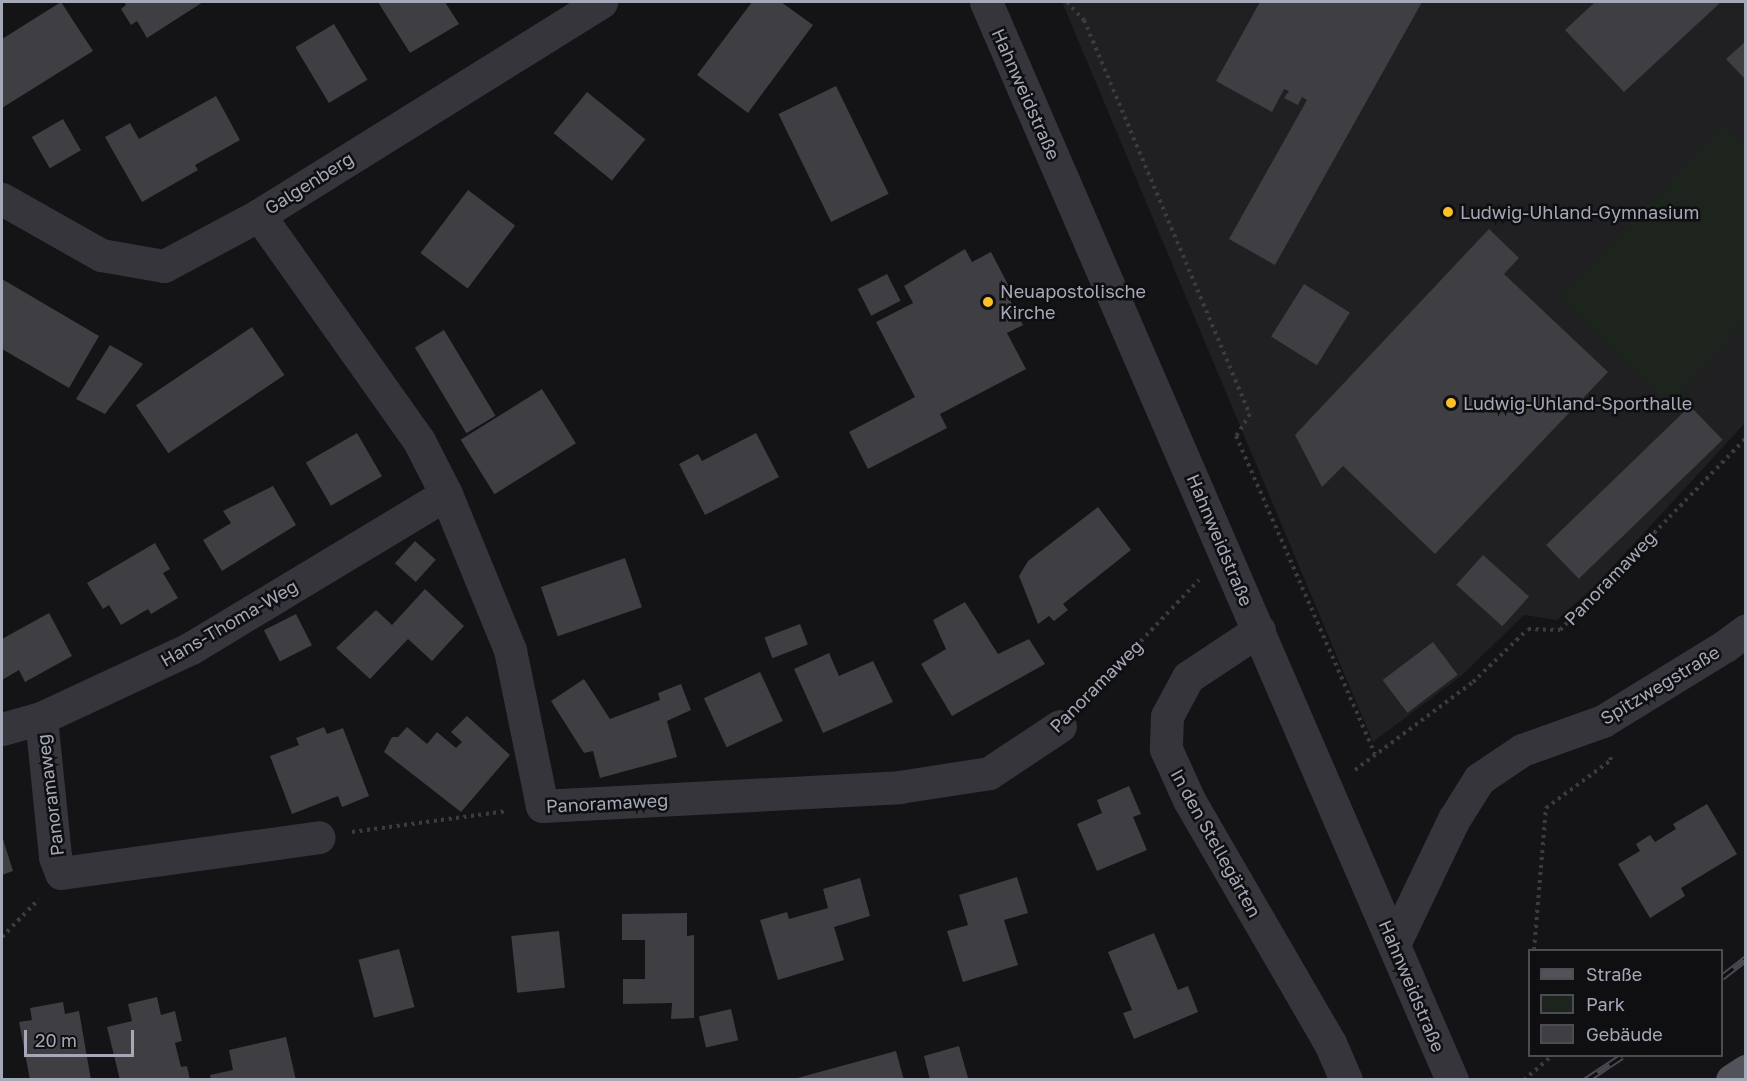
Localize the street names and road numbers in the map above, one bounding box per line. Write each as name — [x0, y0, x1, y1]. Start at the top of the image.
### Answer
street label: Hahnweidstraße — [987, 25, 1065, 163]
street label: Galgenberg — [261, 147, 357, 219]
street label: Hahnweidstraße — [1182, 471, 1258, 609]
street label: Panoramaweg — [1560, 526, 1660, 630]
street label: Hans-Thoma-Weg — [157, 575, 301, 671]
street label: Panoramaweg — [1045, 635, 1147, 737]
street label: Spitzwegstraße — [1597, 641, 1723, 729]
street label: Panoramaweg — [32, 733, 68, 857]
street label: In den Stellegärten — [1166, 765, 1266, 921]
street label: Panoramaweg — [545, 789, 669, 817]
street label: Hahnweidstraße — [1374, 917, 1450, 1055]

